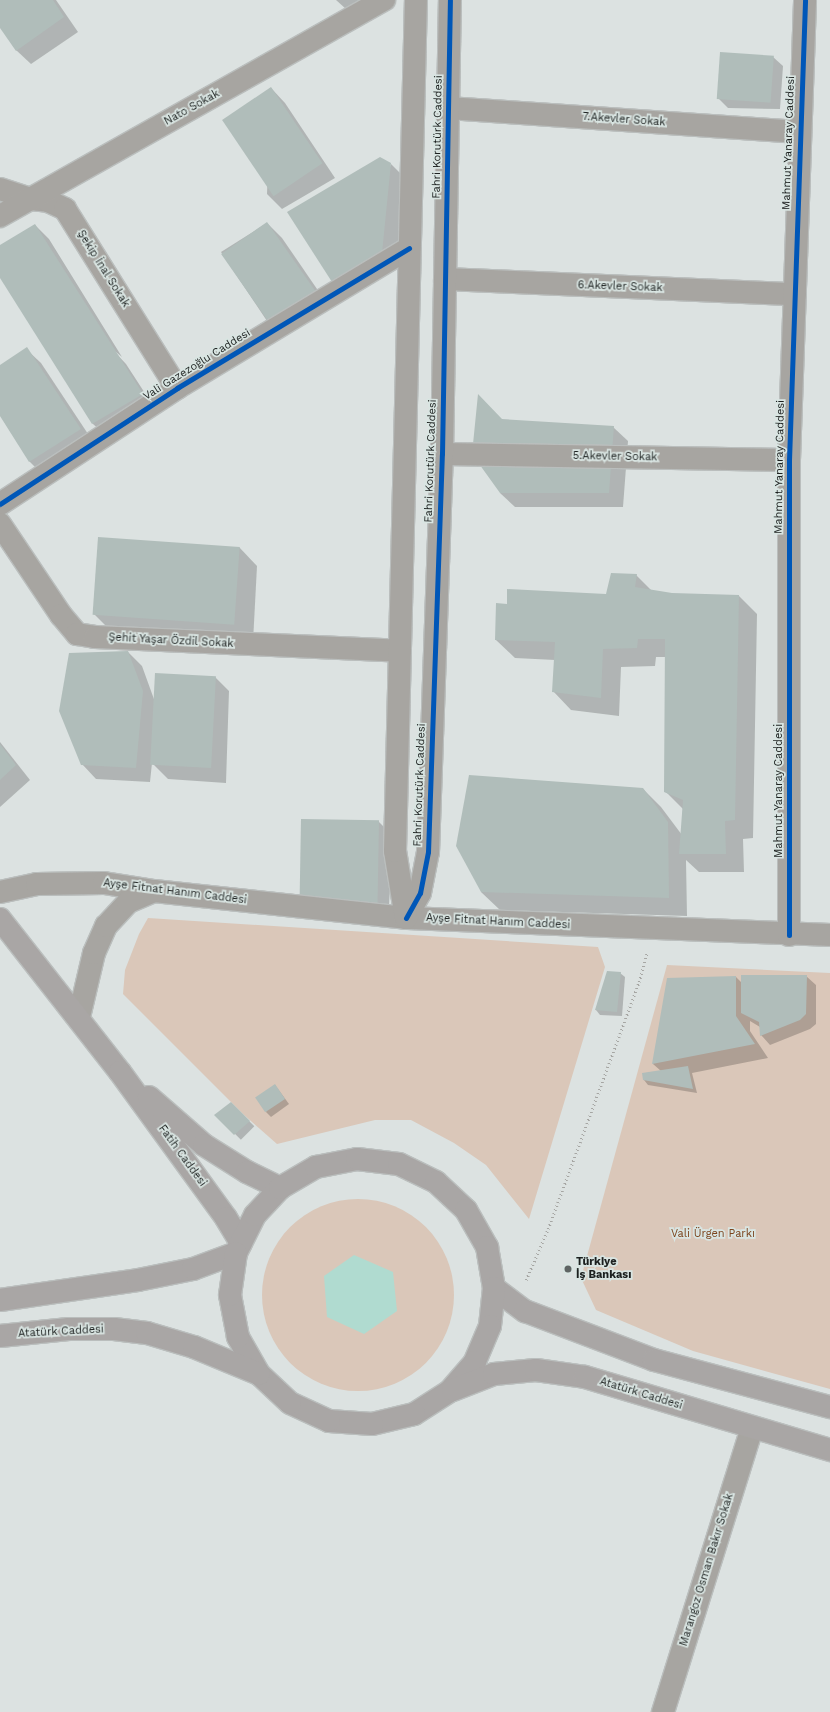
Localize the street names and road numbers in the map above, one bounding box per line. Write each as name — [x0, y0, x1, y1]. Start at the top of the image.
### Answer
street label: Fahri Korutürk Caddesi — [430, 75, 446, 199]
street label: Mahmut Yanaray Caddesi — [780, 75, 798, 211]
street label: Nato Sokak — [162, 87, 222, 129]
street label: 7.Akevler Sokak — [582, 111, 666, 129]
street label: Şekip İnal Sokak — [74, 228, 132, 310]
street label: 6.Akevler Sokak — [577, 279, 663, 295]
street label: Vali Gazezoğlu Caddesi — [141, 327, 253, 403]
street label: Fahri Korutürk Caddesi — [422, 399, 440, 523]
street label: Mahmut Yanaray Caddesi — [772, 399, 788, 535]
street label: 5.Akevler Sokak — [572, 450, 658, 464]
street label: Şehit Yaşar Özdil Sokak — [108, 631, 234, 651]
street label: Fahri Korutürk Caddesi — [411, 723, 429, 847]
street label: Mahmut Yanaray Caddesi — [772, 724, 786, 858]
street label: Ayşe Fitnat Hanım Caddesi — [103, 877, 247, 907]
street label: Ayşe Fitnat Hanım Caddesi — [426, 912, 570, 932]
street label: Fatih Caddesi — [155, 1123, 209, 1189]
street label: Atatürk Caddesi — [18, 1323, 104, 1341]
street label: Atatürk Caddesi — [598, 1375, 684, 1413]
street label: Marangoz Osman Bakır Sokak — [677, 1492, 737, 1648]

